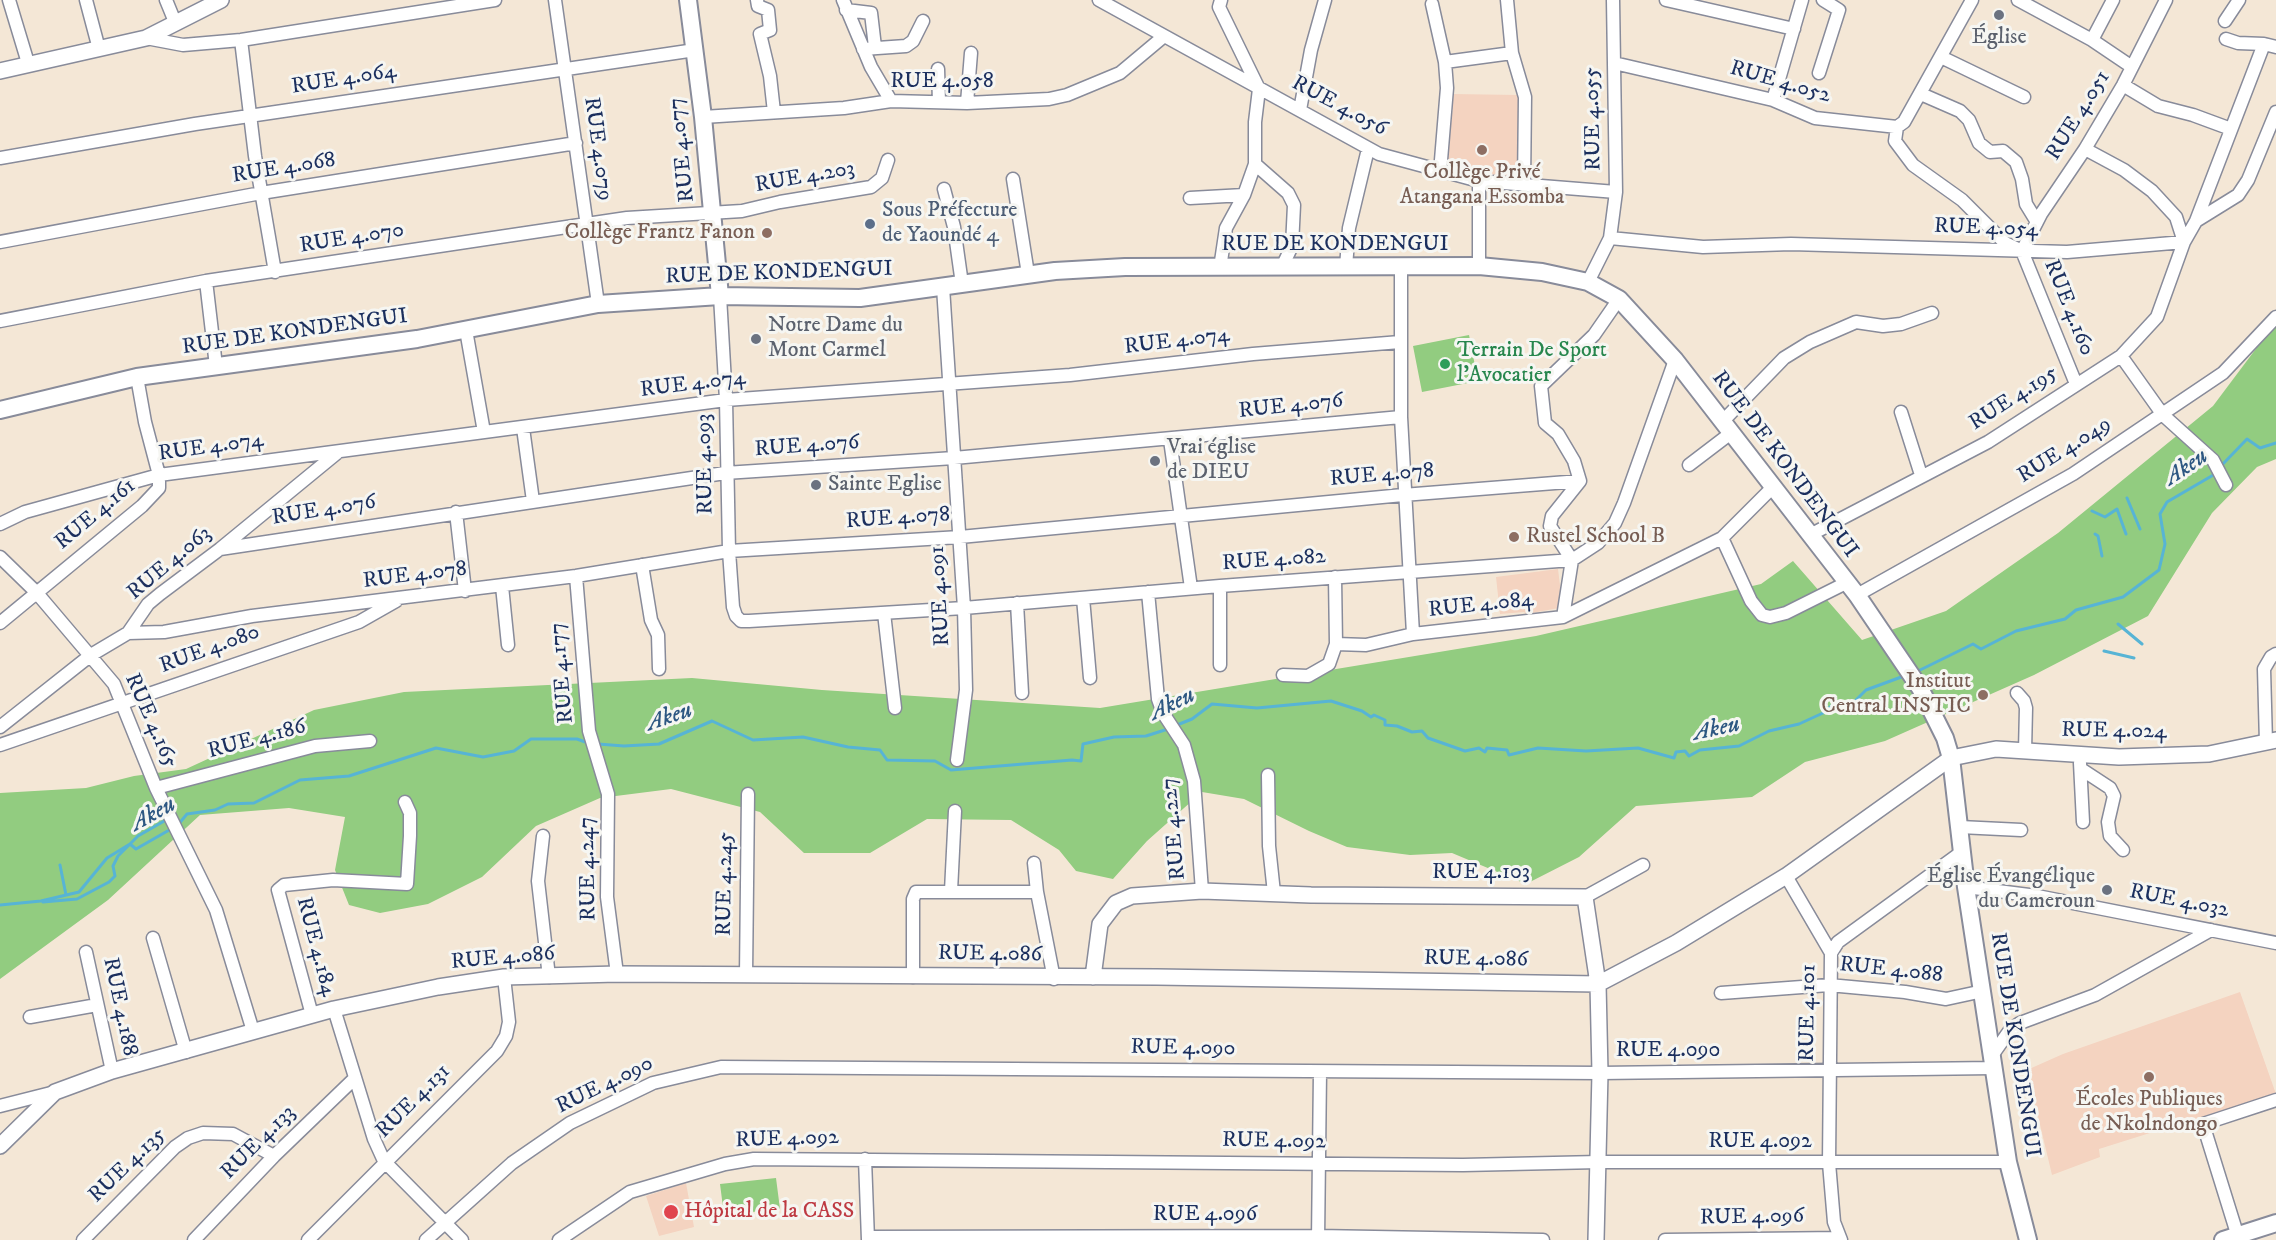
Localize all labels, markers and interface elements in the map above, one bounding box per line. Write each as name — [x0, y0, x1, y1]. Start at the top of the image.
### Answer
marker: Église — [1992, 8, 2006, 22]
place label: Église — [1971, 25, 2027, 51]
street label: RUE 4.052 — [1727, 56, 1833, 110]
street label: RUE 4.064 — [290, 59, 398, 101]
street label: RUE 4.051 — [2041, 66, 2117, 166]
street label: RUE 4.055 — [1580, 67, 1608, 171]
street label: RUE 4.058 — [890, 69, 994, 95]
street label: RUE 4.056 — [1287, 71, 1391, 143]
street label: RUE 4.079 — [577, 95, 617, 203]
street label: RUE 4.077 — [664, 96, 702, 204]
marker: Collège Privé Atangana Essomba — [1475, 143, 1489, 157]
street label: RUE 4.068 — [230, 148, 338, 190]
street label: RUE 4.203 — [753, 156, 857, 200]
place label: Collège Privé Atangana Essomba — [1400, 160, 1564, 212]
place label: Sous Préfecture de Yaoundé 4 — [882, 198, 1017, 249]
street label: RUE 4.054 — [1933, 214, 2039, 244]
marker: Sous Préfecture de Yaoundé 4 — [863, 217, 877, 231]
street label: RUE 4.070 — [298, 218, 406, 260]
place label: Collège Frantz Fanon — [565, 220, 755, 246]
marker: Collège Frantz Fanon — [760, 226, 774, 240]
street label: RUE DE KONDENGUI — [1221, 232, 1449, 258]
street label: RUE 4.160 — [2037, 256, 2099, 360]
street label: RUE DE KONDENGUI — [665, 257, 893, 291]
street label: RUE DE KONDENGUI — [181, 304, 409, 362]
place label: Notre Dame du Mont Carmel — [768, 313, 903, 364]
street label: RUE 4.074 — [1123, 322, 1231, 362]
marker: Notre Dame du Mont Carmel — [749, 332, 763, 346]
place label: Terrain De Sport l'Avocatier — [1457, 338, 1607, 390]
marker: Terrain De Sport l'Avocatier — [1438, 357, 1452, 371]
street label: RUE 4.195 — [1965, 361, 2063, 437]
street label: RUE 4.074 — [639, 365, 747, 405]
street label: RUE DE KONDENGUI — [1705, 366, 1863, 564]
street label: RUE 4.076 — [1238, 388, 1344, 426]
street label: RUE 4.049 — [2013, 412, 2117, 490]
street label: RUE 4.093 — [692, 413, 720, 515]
street label: RUE 4.074 — [157, 428, 265, 468]
street label: RUE 4.076 — [754, 430, 860, 464]
place label: Vrai église de DIEU — [1167, 435, 1256, 487]
water label: Akeu — [2160, 443, 2214, 493]
marker: Vrai église de DIEU — [1148, 454, 1162, 468]
street label: RUE 4.078 — [1329, 458, 1435, 494]
place label: Sainte Eglise — [828, 472, 942, 498]
street label: RUE 4.161 — [50, 474, 142, 556]
marker: Sainte Eglise — [809, 478, 823, 492]
street label: RUE 4.076 — [270, 490, 378, 532]
street label: RUE 4.078 — [845, 502, 951, 536]
street label: RUE 4.063 — [123, 521, 217, 607]
place label: Rustel School B — [1526, 524, 1665, 550]
marker: Rustel School B — [1507, 530, 1521, 544]
street label: RUE 4.082 — [1221, 544, 1327, 578]
street label: RUE 4.091 — [925, 545, 957, 647]
street label: RUE 4.078 — [362, 557, 468, 595]
street label: RUE 4.084 — [1427, 587, 1535, 625]
street label: RUE 4.080 — [156, 620, 264, 680]
street label: RUE 4.177 — [545, 621, 581, 725]
place label: Institut Central INSTIC — [1821, 669, 1971, 720]
street label: RUE 4.165 — [118, 670, 182, 772]
water label: Akeu — [1146, 682, 1200, 728]
marker: Institut Central INSTIC — [1976, 688, 1990, 702]
water label: Akeu — [643, 697, 697, 739]
water label: Akeu — [1691, 711, 1743, 749]
street label: RUE 4.186 — [205, 714, 309, 766]
street label: RUE 4.024 — [2061, 718, 2167, 746]
street label: RUE 4.227 — [1157, 777, 1193, 881]
water label: Akeu — [127, 791, 181, 839]
street label: RUE 4.247 — [575, 817, 603, 921]
street label: RUE 4.245 — [712, 832, 740, 936]
street label: RUE 4.103 — [1432, 860, 1530, 886]
place label: Église Évangélique du Cameroun — [1927, 864, 2095, 915]
street label: RUE 4.032 — [2127, 879, 2231, 925]
marker: Église Évangélique du Cameroun — [2100, 883, 2114, 897]
street label: RUE 4.184 — [289, 894, 341, 1000]
street label: RUE DE KONDENGUI — [1983, 931, 2045, 1159]
street label: RUE 4.086 — [450, 941, 556, 977]
street label: RUE 4.086 — [938, 941, 1042, 969]
street label: RUE 4.086 — [1424, 946, 1528, 974]
street label: RUE 4.088 — [1838, 952, 1944, 990]
street label: RUE 4.188 — [96, 955, 142, 1059]
street label: RUE 4.101 — [1795, 964, 1823, 1062]
street label: RUE 4.090 — [1130, 1035, 1236, 1063]
street label: RUE 4.090 — [1616, 1038, 1720, 1064]
street label: RUE 4.090 — [552, 1051, 658, 1121]
street label: RUE 4.131 — [371, 1059, 457, 1145]
marker: Écoles Publiques de Nkolndongo — [2142, 1070, 2156, 1084]
place label: Écoles Publiques de Nkolndongo — [2075, 1087, 2223, 1138]
street label: RUE 4.133 — [216, 1100, 302, 1186]
street label: RUE 4.135 — [84, 1123, 172, 1209]
street label: RUE 4.092 — [735, 1125, 839, 1155]
street label: RUE 4.092 — [1222, 1128, 1326, 1156]
street label: RUE 4.092 — [1708, 1129, 1812, 1155]
place label: Hôpital de la CASS — [684, 1199, 854, 1225]
street label: RUE 4.096 — [1153, 1202, 1257, 1228]
marker: Hôpital de la CASS — [662, 1203, 680, 1221]
street label: RUE 4.096 — [1700, 1204, 1804, 1232]

